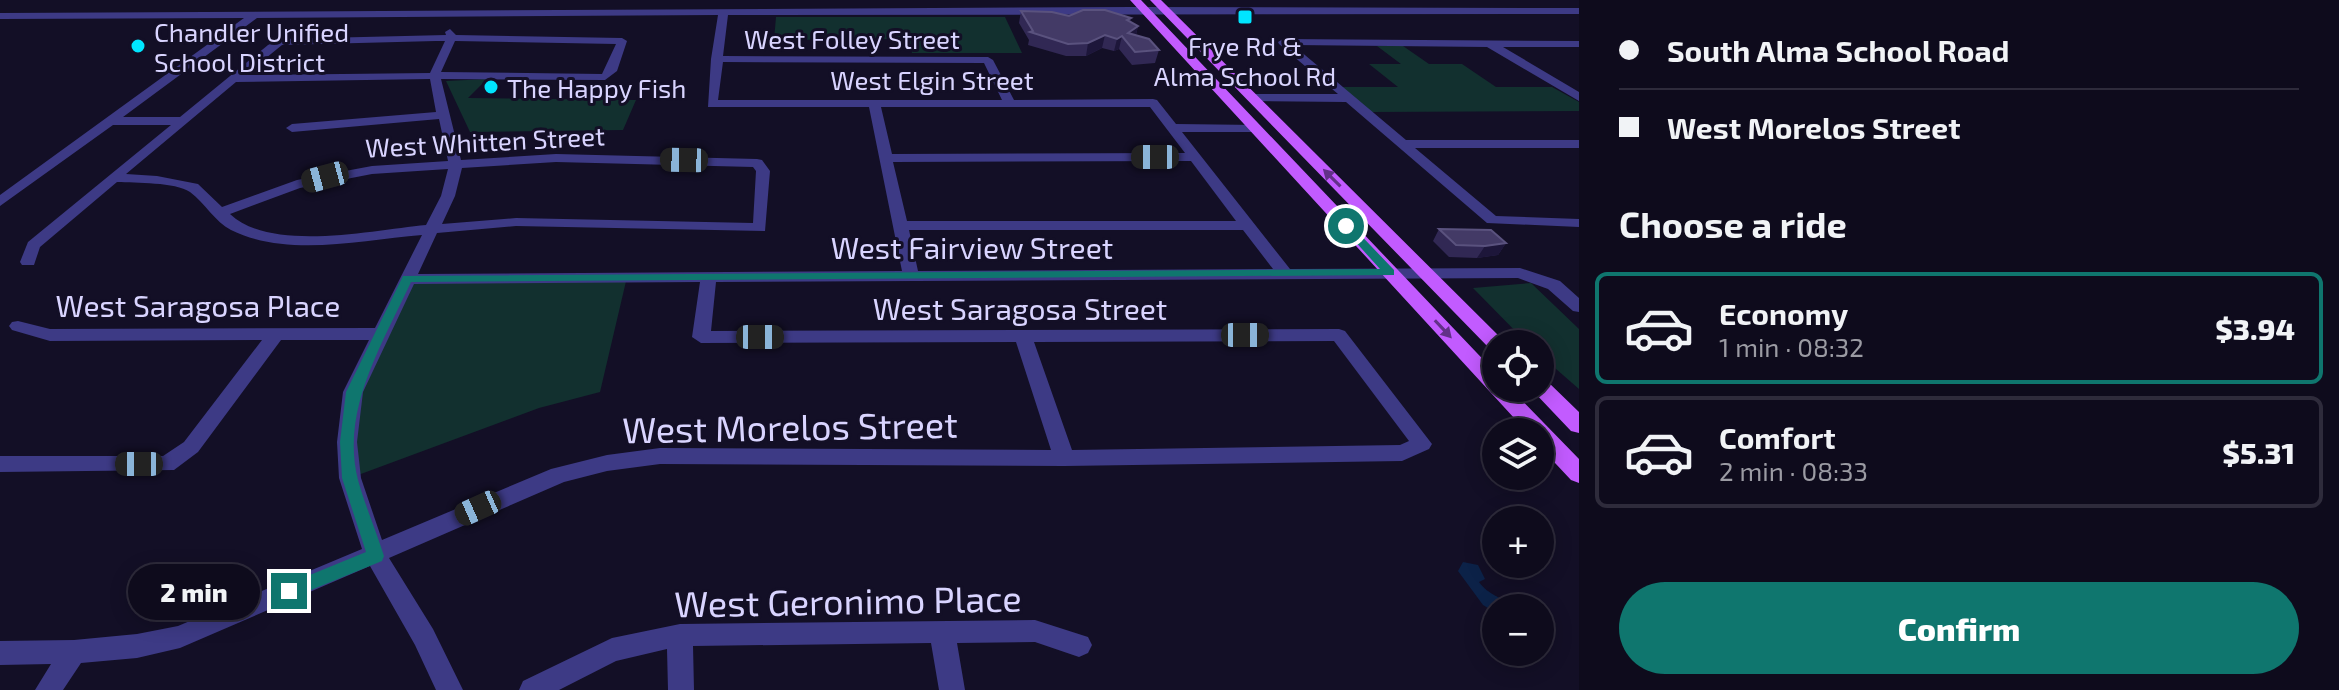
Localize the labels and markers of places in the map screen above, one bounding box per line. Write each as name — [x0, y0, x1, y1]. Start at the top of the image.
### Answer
marker: Frye Rd & Alma School Rd — [1236, 8, 1254, 26]
place label: Chandler Unified School District — [154, 16, 349, 77]
place label: Frye Rd & Alma School Rd — [1154, 30, 1336, 91]
marker: Chandler Unified School District — [129, 37, 147, 55]
place label: The Happy Fish — [507, 72, 686, 103]
marker: The Happy Fish — [482, 78, 500, 96]

